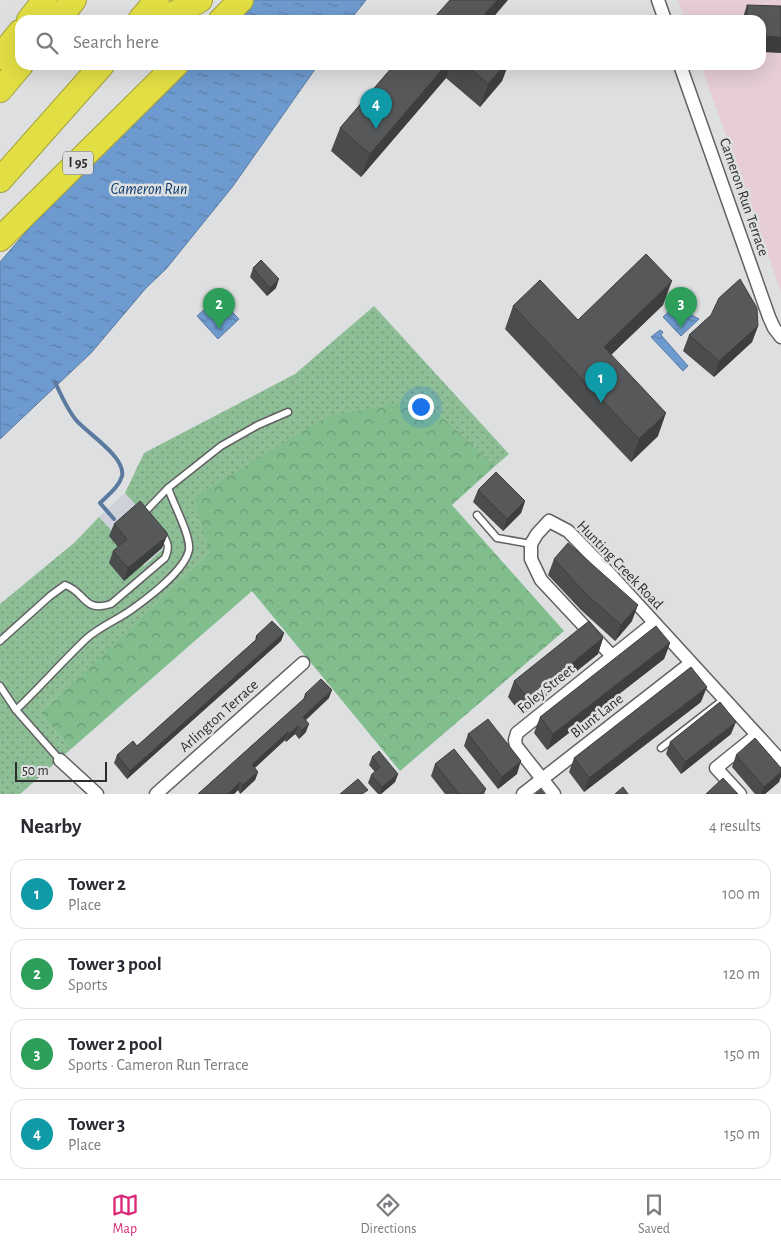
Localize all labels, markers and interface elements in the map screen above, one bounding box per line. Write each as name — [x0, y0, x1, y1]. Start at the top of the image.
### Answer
search box — [15, 15, 766, 70]
icon: search — [33, 29, 61, 57]
text: Search here — [73, 33, 159, 52]
pin: 4 — [360, 88, 392, 129]
street label: Cameron Run Terrace — [717, 136, 771, 258]
road number: I 95 — [63, 152, 93, 174]
water label: Cameron Run — [111, 181, 187, 197]
pin: 3 — [665, 287, 697, 328]
pin: 2 — [203, 288, 235, 329]
pin: 1 — [585, 362, 617, 403]
your location — [408, 394, 434, 420]
street label: Hunting Creek Road — [574, 518, 666, 612]
street label: Foley Street — [515, 662, 577, 716]
street label: Arlington Terrace — [177, 677, 261, 755]
street label: Blunt Lane — [568, 691, 626, 741]
scale bar — [15, 759, 108, 782]
text: 50 m — [22, 764, 49, 778]
text: Nearby — [20, 816, 81, 837]
text: 4 results — [709, 818, 761, 834]
text: Tower 2 — [68, 875, 126, 894]
text: 1 — [34, 886, 40, 902]
text: 100 m — [722, 886, 760, 902]
text: Place — [68, 897, 101, 913]
text: Tower 3 pool — [68, 955, 162, 974]
text: 2 — [33, 966, 41, 982]
text: 120 m — [723, 966, 760, 982]
text: Sports — [68, 977, 108, 993]
text: Tower 2 pool — [68, 1035, 162, 1054]
text: 3 — [34, 1046, 40, 1062]
text: 150 m — [724, 1046, 760, 1062]
text: Sports · Cameron Run Terrace — [68, 1057, 249, 1073]
text: Tower 3 — [68, 1115, 125, 1134]
text: 4 — [33, 1126, 41, 1142]
text: 150 m — [724, 1126, 760, 1142]
text: Place — [68, 1137, 101, 1153]
tab: Map — [111, 1191, 139, 1238]
tab: Directions — [361, 1191, 416, 1238]
tab: Saved — [638, 1191, 670, 1238]

